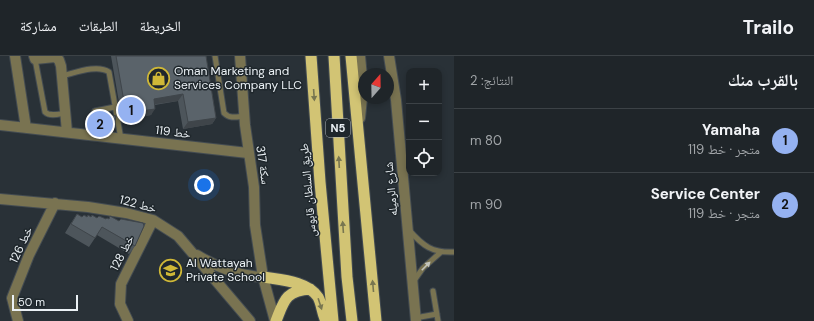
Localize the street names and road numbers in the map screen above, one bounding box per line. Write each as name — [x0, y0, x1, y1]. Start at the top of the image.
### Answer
road number: N5 — [326, 119, 350, 137]
street label: خط 119 — [155, 122, 192, 142]
street label: طريق السلطان قابوس — [296, 142, 320, 238]
street label: سكة 317 — [252, 145, 274, 186]
street label: شارع الرميله — [381, 161, 401, 217]
street label: خط 122 — [118, 191, 159, 217]
street label: خط 126 — [6, 224, 37, 266]
street label: خط 128 — [106, 232, 138, 274]

